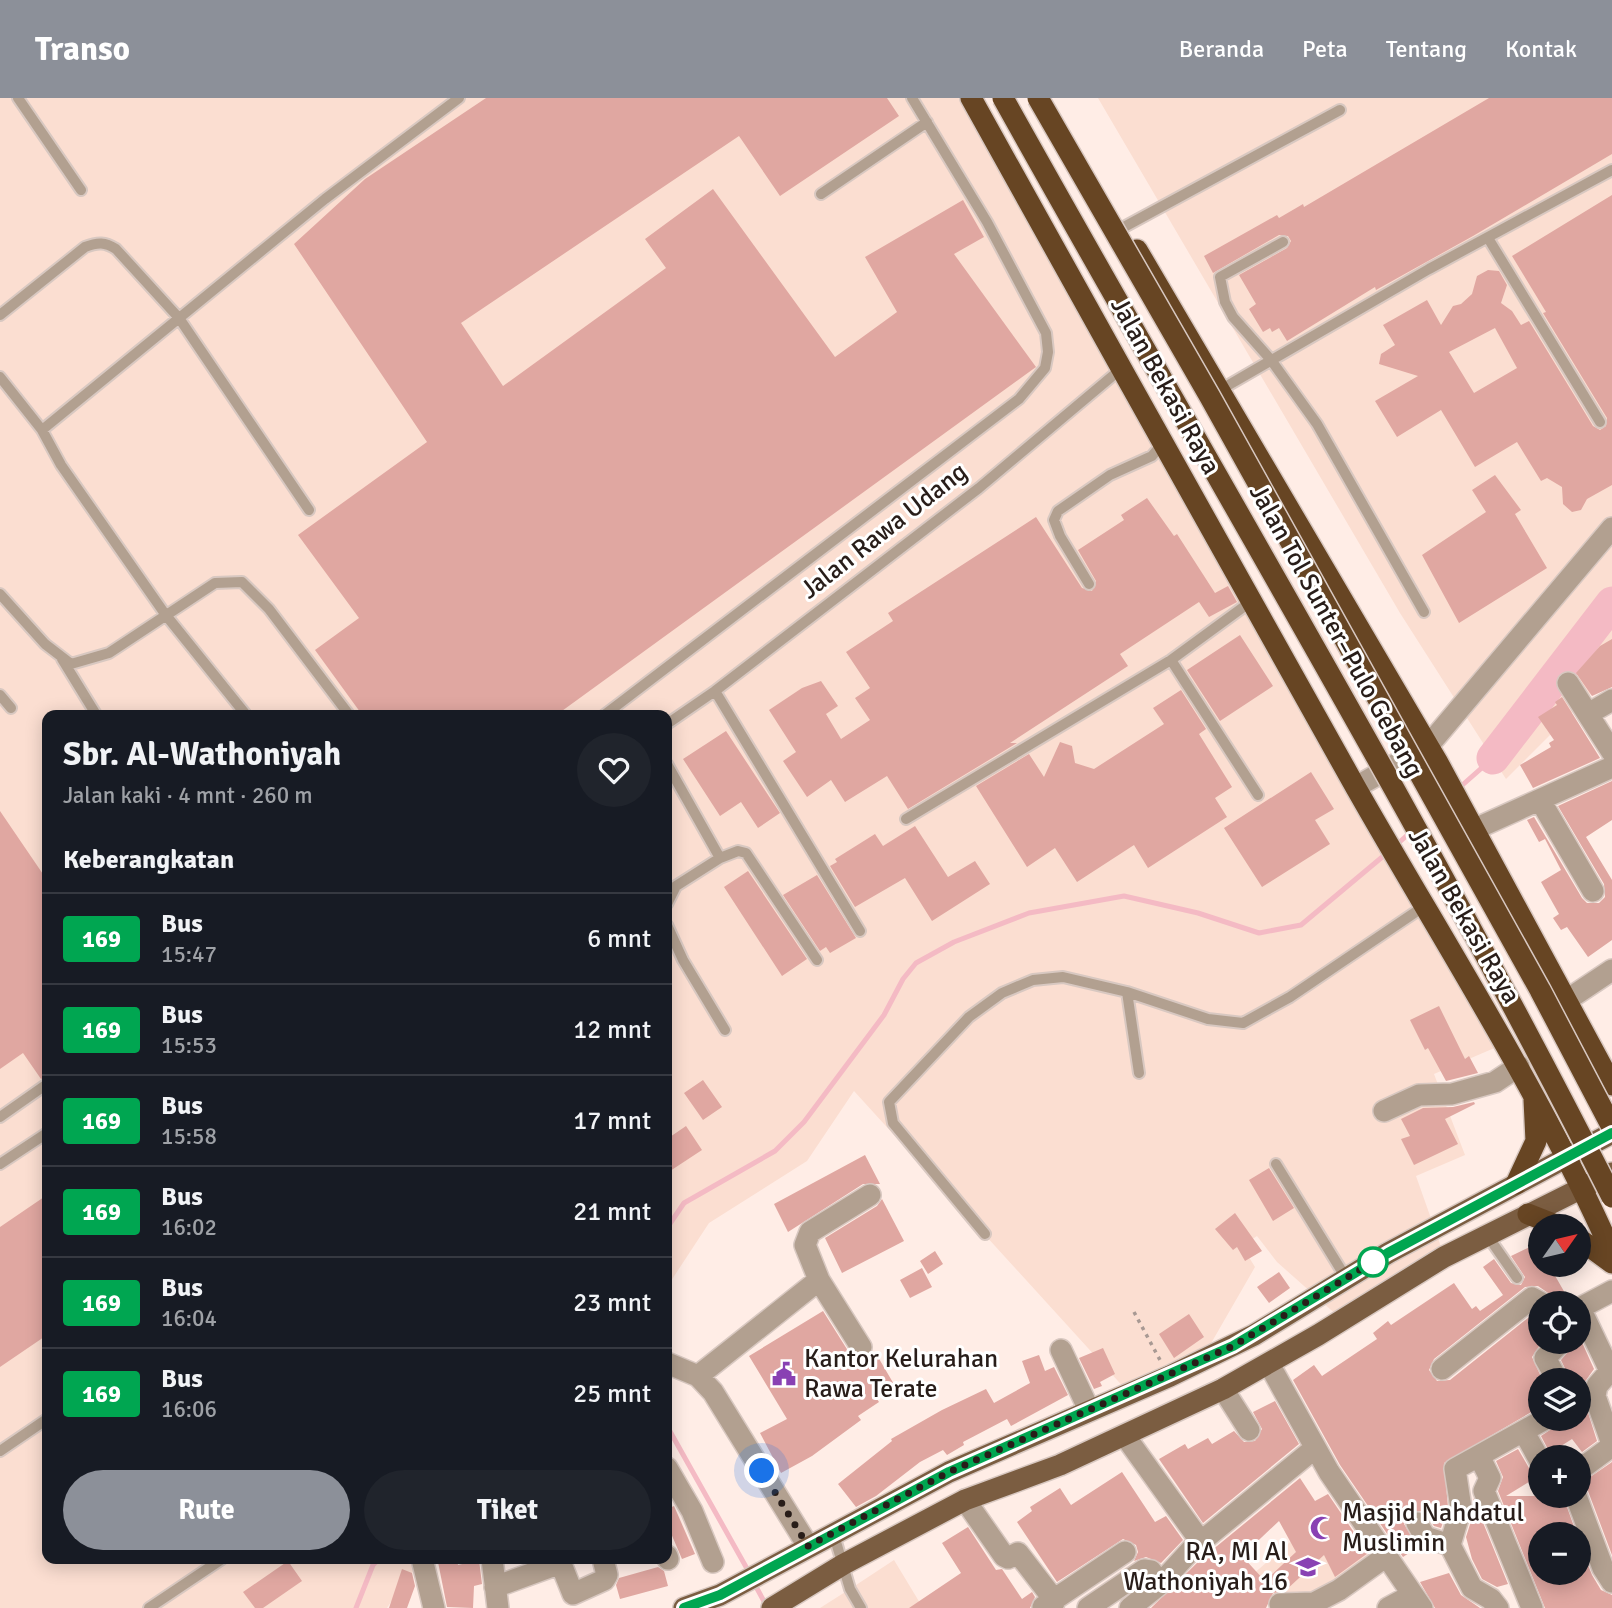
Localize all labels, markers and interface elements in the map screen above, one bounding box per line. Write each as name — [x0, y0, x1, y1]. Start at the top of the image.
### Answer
text: Transo — [35, 29, 130, 70]
text: Beranda — [1179, 34, 1264, 64]
text: Peta — [1302, 34, 1348, 64]
text: Tentang — [1386, 34, 1467, 64]
text: Kontak — [1505, 34, 1577, 64]
street label: Jalan Bekasi Raya — [1103, 292, 1227, 480]
street label: Jalan Rawa Udang — [794, 456, 974, 606]
street label: Jalan Tol Sunter–Pulo Gebang — [1242, 479, 1430, 783]
button: heart — [577, 733, 651, 807]
text: Sbr. Al-Wathoniyah — [63, 734, 341, 775]
text: Jalan kaki · 4 mnt · 260 m — [63, 781, 313, 810]
street label: Jalan Bekasi Raya — [1401, 823, 1527, 1009]
text: Keberangkatan — [63, 844, 234, 876]
text: Bus — [161, 908, 203, 940]
text: 6 mnt — [587, 923, 651, 955]
text: 169 — [82, 924, 121, 954]
text: 15:47 — [161, 940, 217, 969]
text: Bus — [161, 999, 203, 1031]
text: 12 mnt — [573, 1014, 651, 1046]
text: 169 — [82, 1015, 121, 1045]
text: 15:53 — [161, 1031, 217, 1060]
text: Bus — [161, 1090, 203, 1122]
text: 17 mnt — [573, 1105, 651, 1137]
text: 169 — [82, 1106, 121, 1136]
text: 15:58 — [161, 1122, 217, 1151]
text: Bus — [161, 1181, 203, 1213]
text: 21 mnt — [573, 1196, 651, 1228]
text: 169 — [82, 1197, 121, 1227]
text: 16:02 — [161, 1213, 217, 1242]
north arrow — [1528, 1214, 1591, 1278]
map controls — [1528, 1214, 1591, 1585]
unlabelled marker — [1358, 1247, 1388, 1277]
text: Bus — [161, 1272, 203, 1304]
text: 23 mnt — [573, 1287, 651, 1319]
text: 169 — [82, 1288, 121, 1318]
button: locate — [1528, 1291, 1591, 1354]
text: 16:04 — [161, 1304, 217, 1333]
place label: Kantor Kelurahan Rawa Terate — [804, 1343, 998, 1405]
public building icon: Kantor Kelurahan Rawa Terate — [770, 1360, 798, 1388]
text: Bus — [161, 1363, 203, 1395]
button: layers — [1528, 1368, 1591, 1431]
text: 25 mnt — [573, 1378, 651, 1410]
text: 169 — [82, 1379, 121, 1409]
text: 16:06 — [161, 1395, 217, 1424]
button: + — [1528, 1445, 1591, 1508]
your location — [744, 1453, 779, 1488]
button: Rute — [63, 1470, 350, 1550]
button: Tiket — [364, 1470, 651, 1550]
place label: Masjid Nahdatul Muslimin — [1342, 1497, 1524, 1559]
mosque icon: Masjid Nahdatul Muslimin — [1308, 1514, 1336, 1542]
button: − — [1528, 1522, 1591, 1585]
place label: RA, MI Al Wathoniyah 16 — [1123, 1536, 1288, 1598]
school or university icon: RA, MI Al Wathoniyah 16 — [1294, 1553, 1322, 1581]

